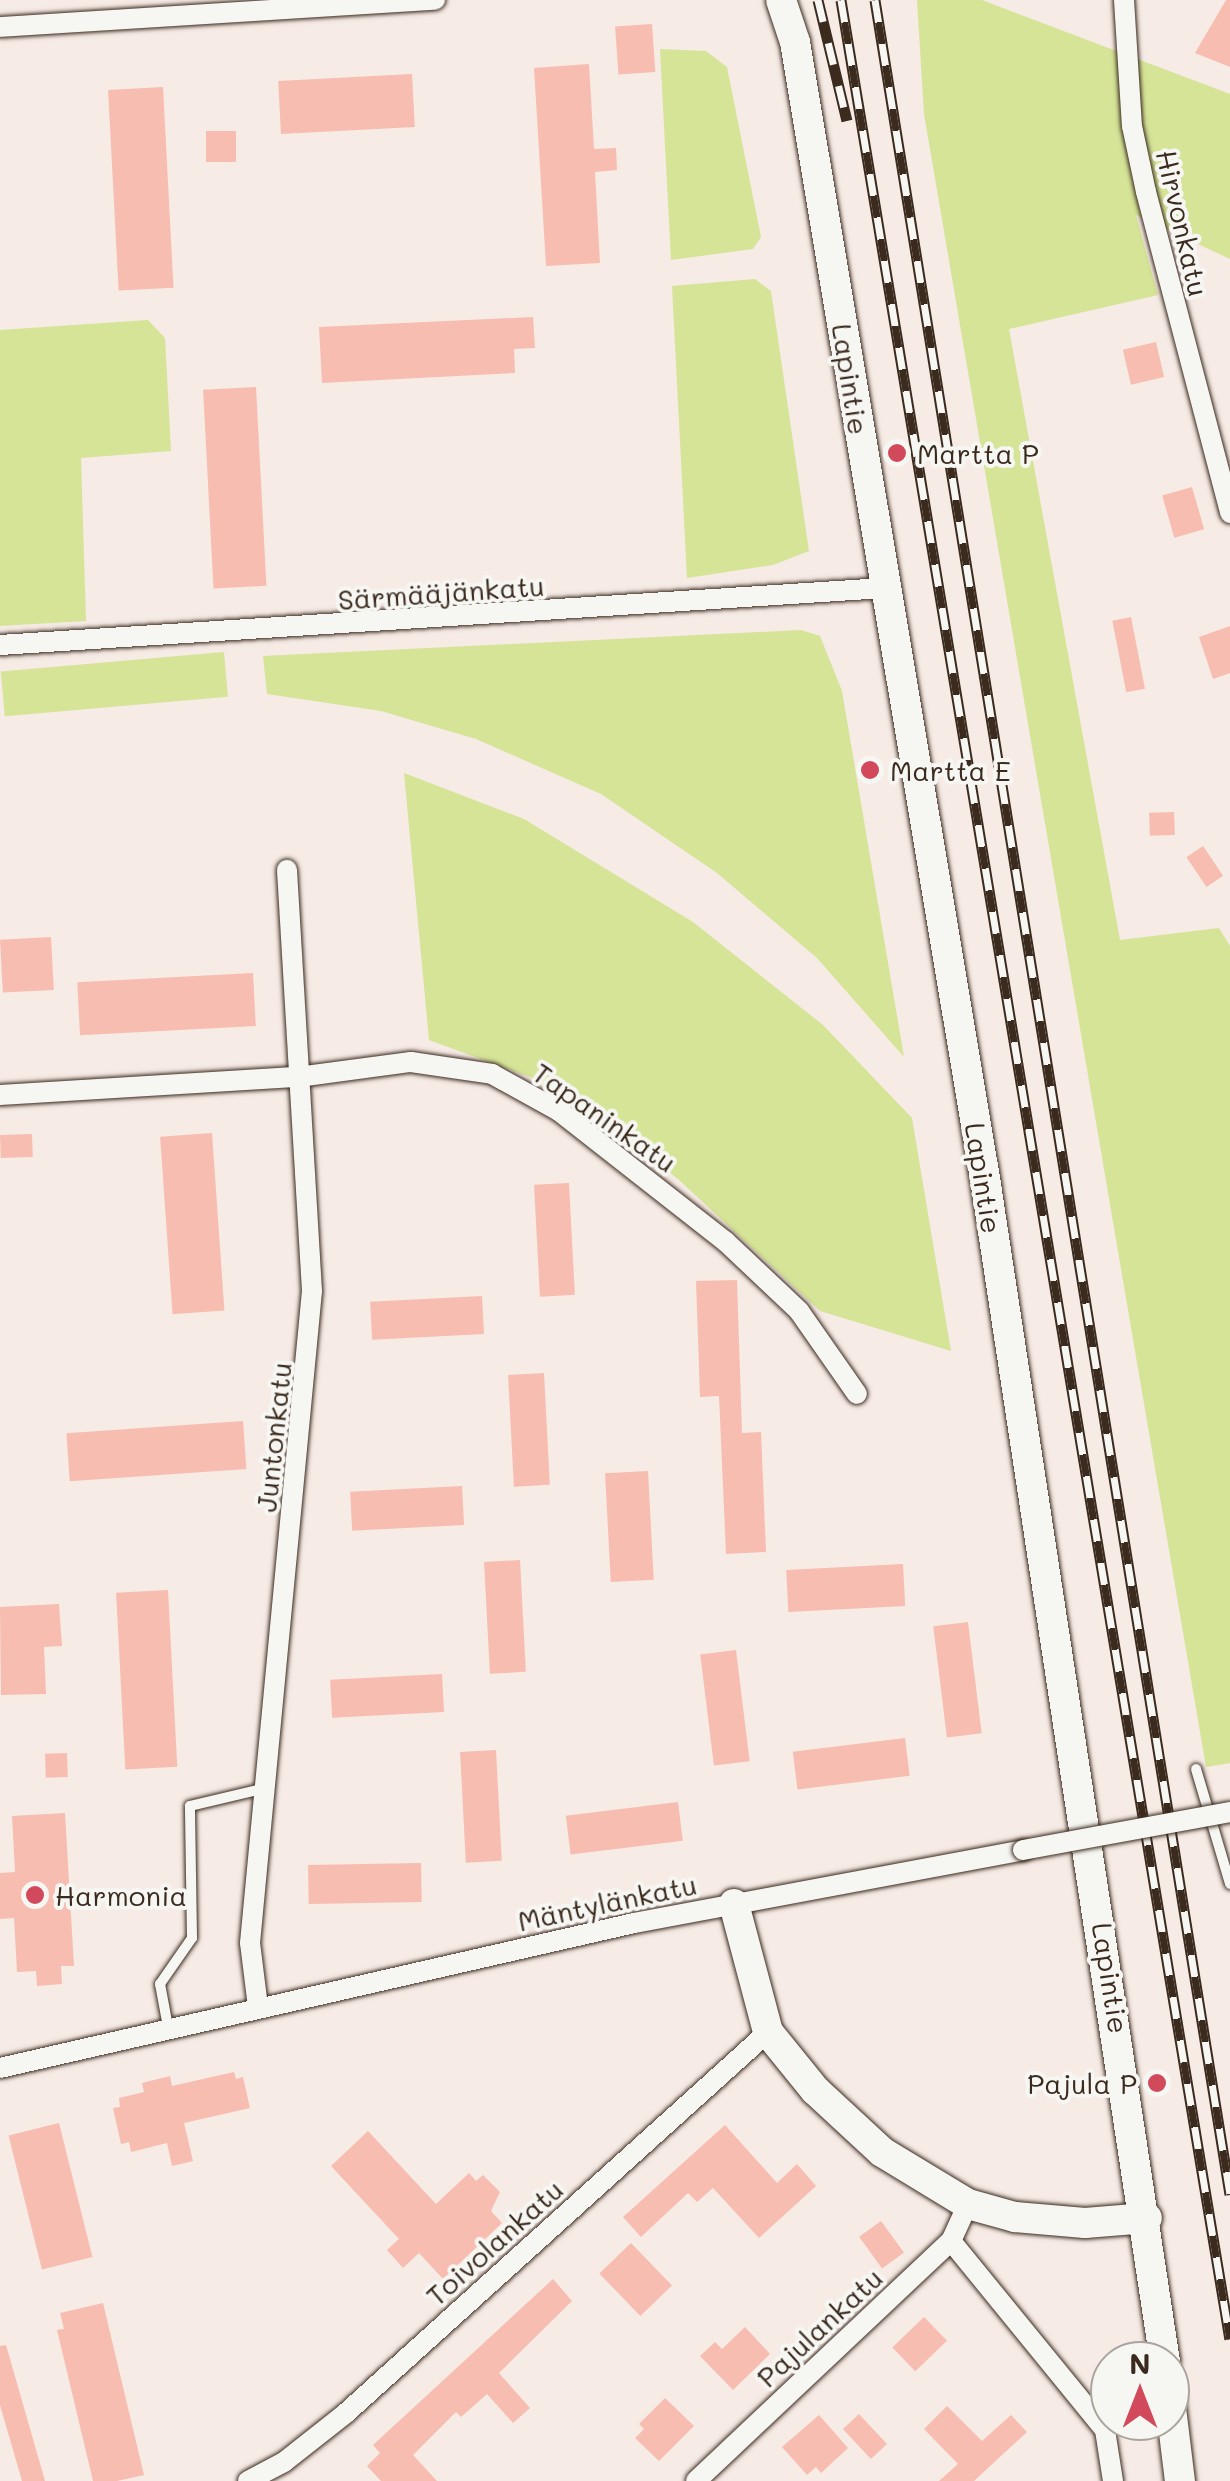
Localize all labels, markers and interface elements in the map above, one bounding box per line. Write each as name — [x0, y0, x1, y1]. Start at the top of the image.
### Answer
street label: Hirvonkatu — [1150, 146, 1216, 300]
street label: Lapintie — [826, 321, 876, 437]
place label: Martta P — [917, 436, 1039, 470]
marker: Martta P — [886, 442, 908, 464]
street label: Särmääjänkatu — [337, 568, 545, 616]
place label: Martta E — [890, 753, 1011, 787]
marker: Martta E — [859, 759, 881, 781]
street label: Tapaninkatu — [527, 1055, 683, 1179]
street label: Lapintie — [959, 1120, 1009, 1236]
street label: Juntonkatu — [248, 1360, 298, 1514]
street label: Mäntylänkatu — [514, 1867, 700, 1937]
place label: Harmonia — [55, 1878, 187, 1912]
marker: Harmonia — [24, 1884, 46, 1906]
street label: Lapintie — [1086, 1920, 1136, 2036]
place label: Pajula P — [1027, 2066, 1137, 2100]
marker: Pajula P — [1146, 2072, 1168, 2094]
street label: Toivolankatu — [419, 2172, 569, 2312]
street label: Pajulankatu — [749, 2260, 889, 2394]
north arrow — [1090, 2341, 1190, 2441]
text: N — [1129, 2345, 1151, 2381]

